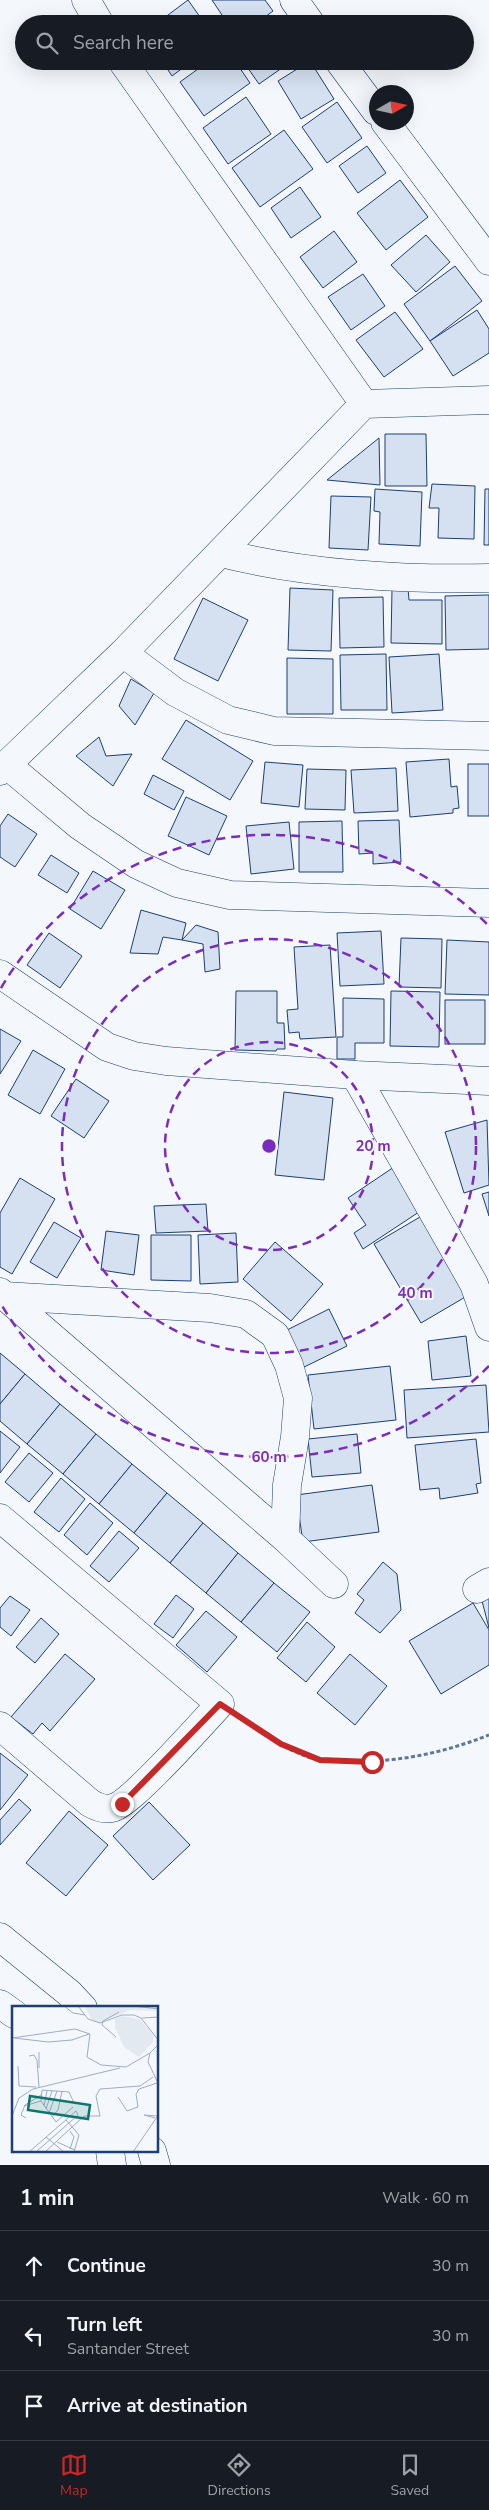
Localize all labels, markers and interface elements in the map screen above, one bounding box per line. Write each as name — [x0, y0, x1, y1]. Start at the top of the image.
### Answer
search box — [15, 15, 474, 70]
icon: search — [33, 29, 61, 57]
text: Search here — [73, 30, 174, 56]
north arrow — [369, 85, 414, 130]
text: 20 m — [355, 1136, 391, 1156]
centre of rings — [260, 1137, 278, 1155]
text: 40 m — [397, 1283, 433, 1303]
text: 60 m — [251, 1447, 287, 1467]
route start — [361, 1751, 384, 1774]
route end — [111, 1793, 134, 1816]
inset map — [12, 2006, 159, 2152]
text: 1 min — [20, 2184, 74, 2212]
text: Walk · 60 m — [382, 2187, 469, 2209]
icon: ahead — [20, 2252, 48, 2280]
text: Continue — [67, 2253, 146, 2279]
text: 30 m — [432, 2255, 469, 2277]
text: Turn left — [67, 2312, 142, 2338]
icon: left — [20, 2322, 48, 2350]
text: 30 m — [432, 2325, 469, 2347]
text: Santander Street — [67, 2338, 189, 2360]
icon: arrive — [20, 2392, 48, 2420]
text: Arrive at destination — [67, 2393, 248, 2419]
tab: Map — [60, 2451, 88, 2500]
tab: Directions — [208, 2451, 271, 2500]
tab: Saved — [390, 2451, 429, 2500]

